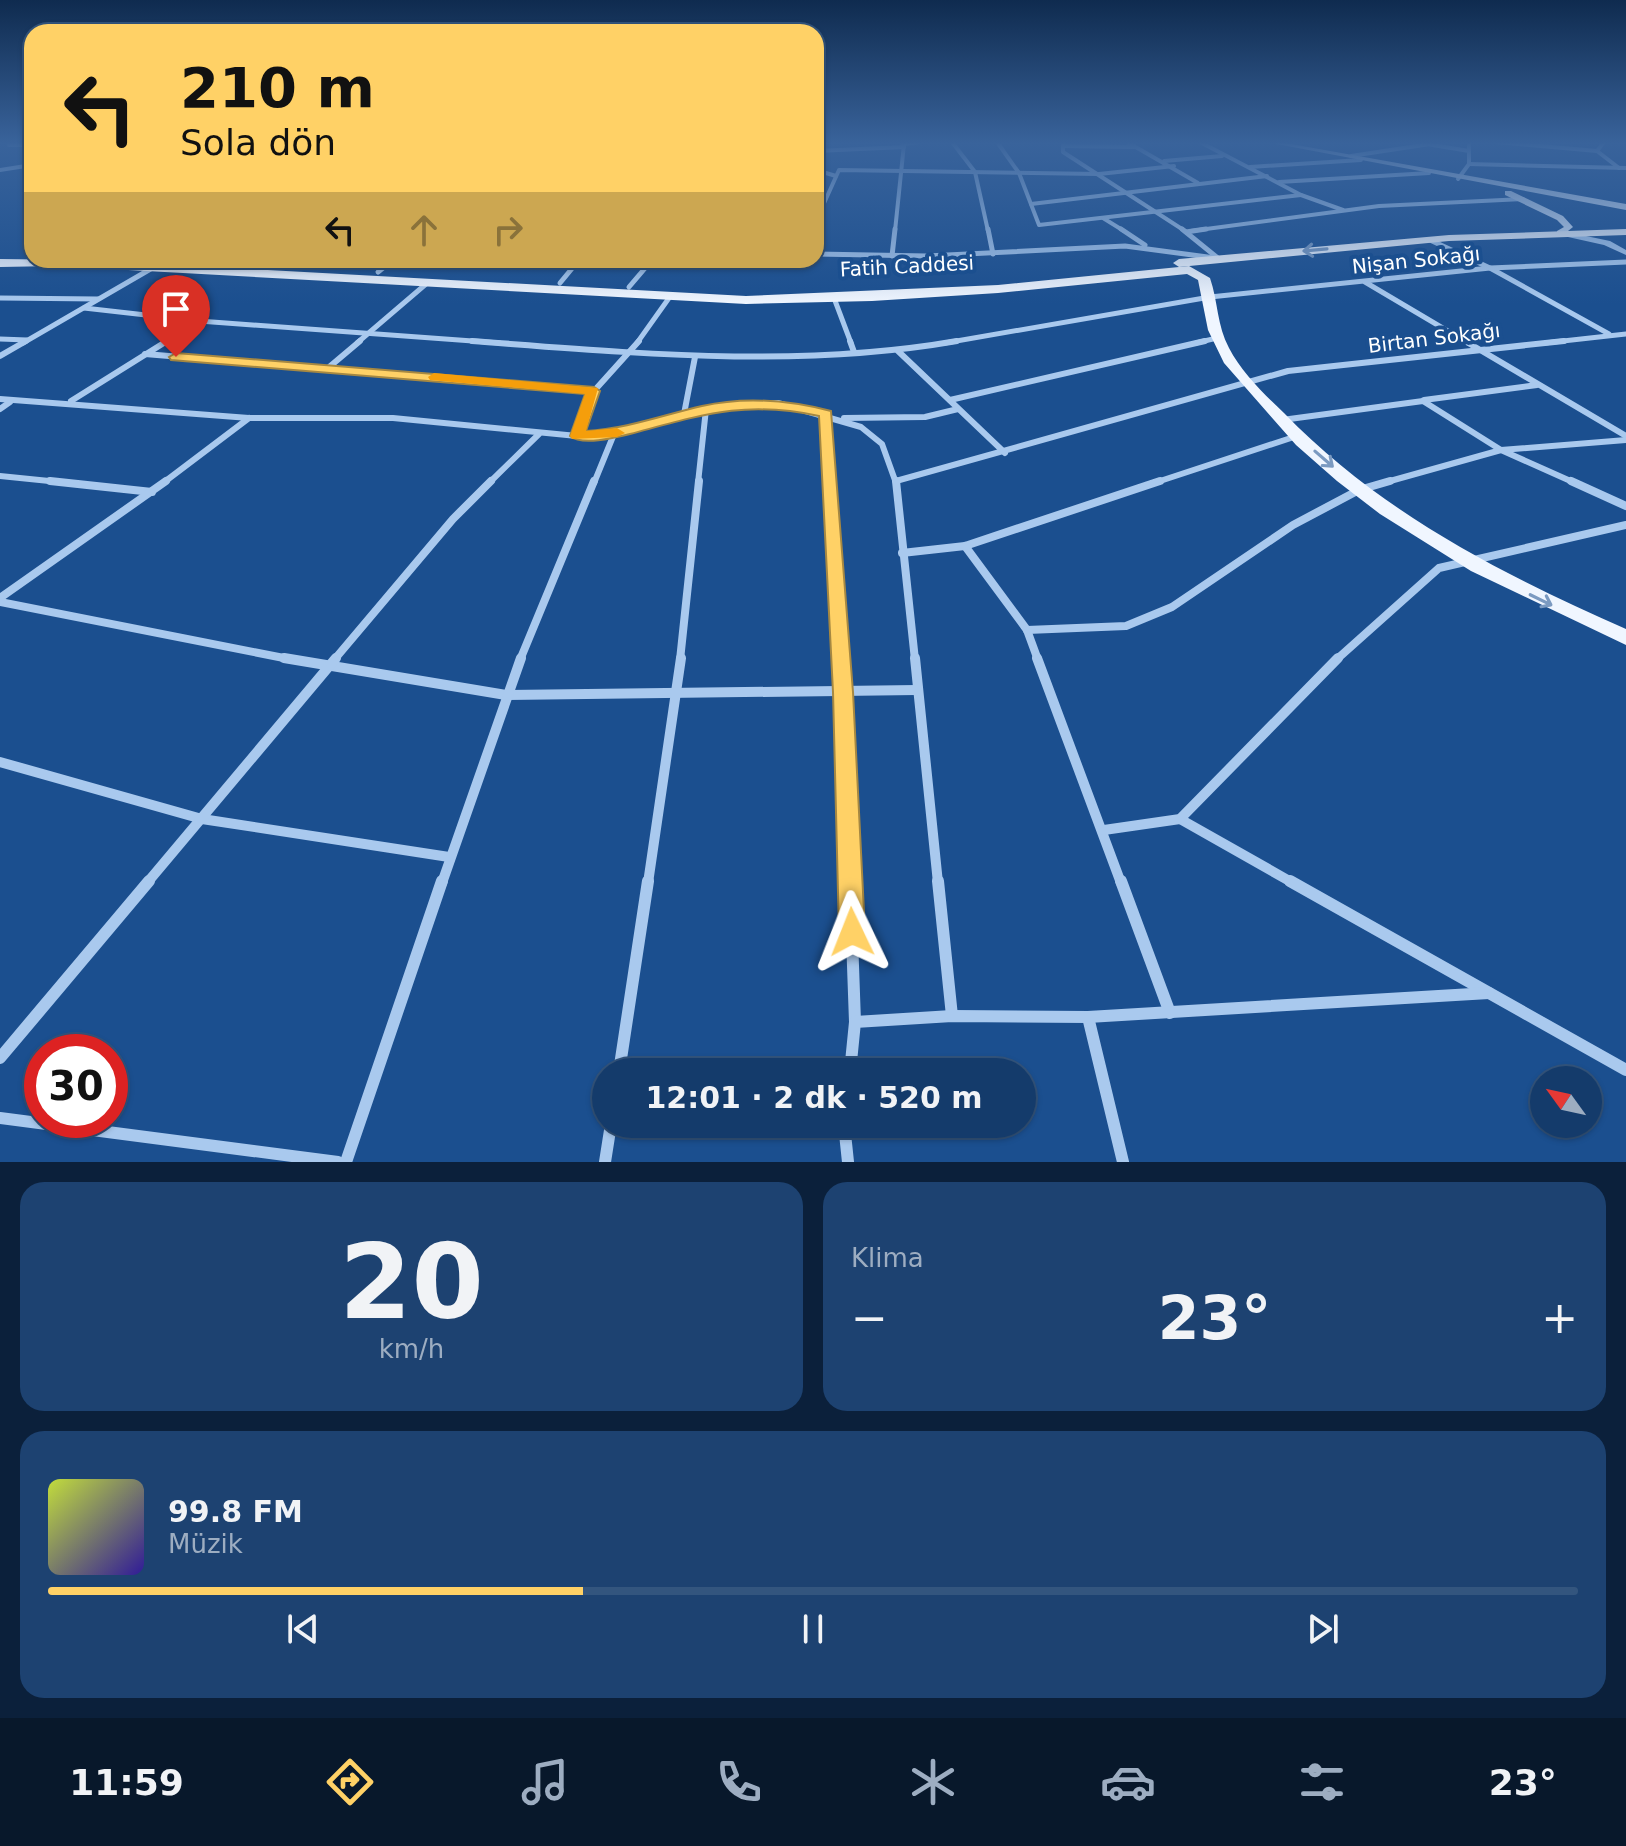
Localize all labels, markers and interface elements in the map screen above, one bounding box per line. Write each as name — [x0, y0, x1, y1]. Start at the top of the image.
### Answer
text: 210 m — [180, 55, 375, 120]
icon: left — [48, 56, 152, 160]
text: Sola dön — [180, 122, 336, 163]
icon: left — [318, 208, 362, 252]
icon: ahead — [402, 208, 446, 252]
icon: right — [486, 208, 530, 252]
street label: Nişan Sokağı — [1351, 241, 1481, 279]
one-way arrow — [1302, 243, 1329, 258]
street label: Fatih Caddesi — [839, 251, 975, 281]
pin — [142, 275, 210, 357]
icon: arrive — [154, 287, 198, 331]
street label: Birtan Sokağı — [1366, 318, 1502, 358]
one-way arrow — [1313, 450, 1333, 468]
one-way arrow — [1528, 592, 1552, 608]
position arrow — [810, 890, 894, 974]
speed limit sign: 30 — [24, 1034, 128, 1138]
north arrow — [1530, 1066, 1602, 1138]
map controls — [1530, 1066, 1602, 1138]
text: 12:01 · 2 dk · 520 m — [645, 1080, 983, 1115]
text: 20 — [339, 1221, 484, 1343]
text: Klima — [851, 1243, 924, 1273]
text: 23° — [1158, 1283, 1271, 1353]
text: − — [851, 1292, 888, 1343]
text: + — [1541, 1292, 1578, 1343]
text: km/h — [379, 1334, 444, 1364]
text: 99.8 FM — [168, 1494, 303, 1529]
text: Müzik — [168, 1529, 243, 1559]
icon: previous — [281, 1607, 325, 1651]
icon: pause — [791, 1607, 835, 1651]
icon: next — [1301, 1607, 1345, 1651]
icon: directions — [322, 1754, 378, 1810]
icon: music — [517, 1754, 573, 1810]
icon: phone — [711, 1754, 767, 1810]
icon: climate — [905, 1754, 961, 1810]
icon: car — [1100, 1754, 1156, 1810]
icon: filters — [1294, 1754, 1350, 1810]
text: 11:59 — [69, 1762, 184, 1803]
text: 23° — [1489, 1762, 1557, 1803]

